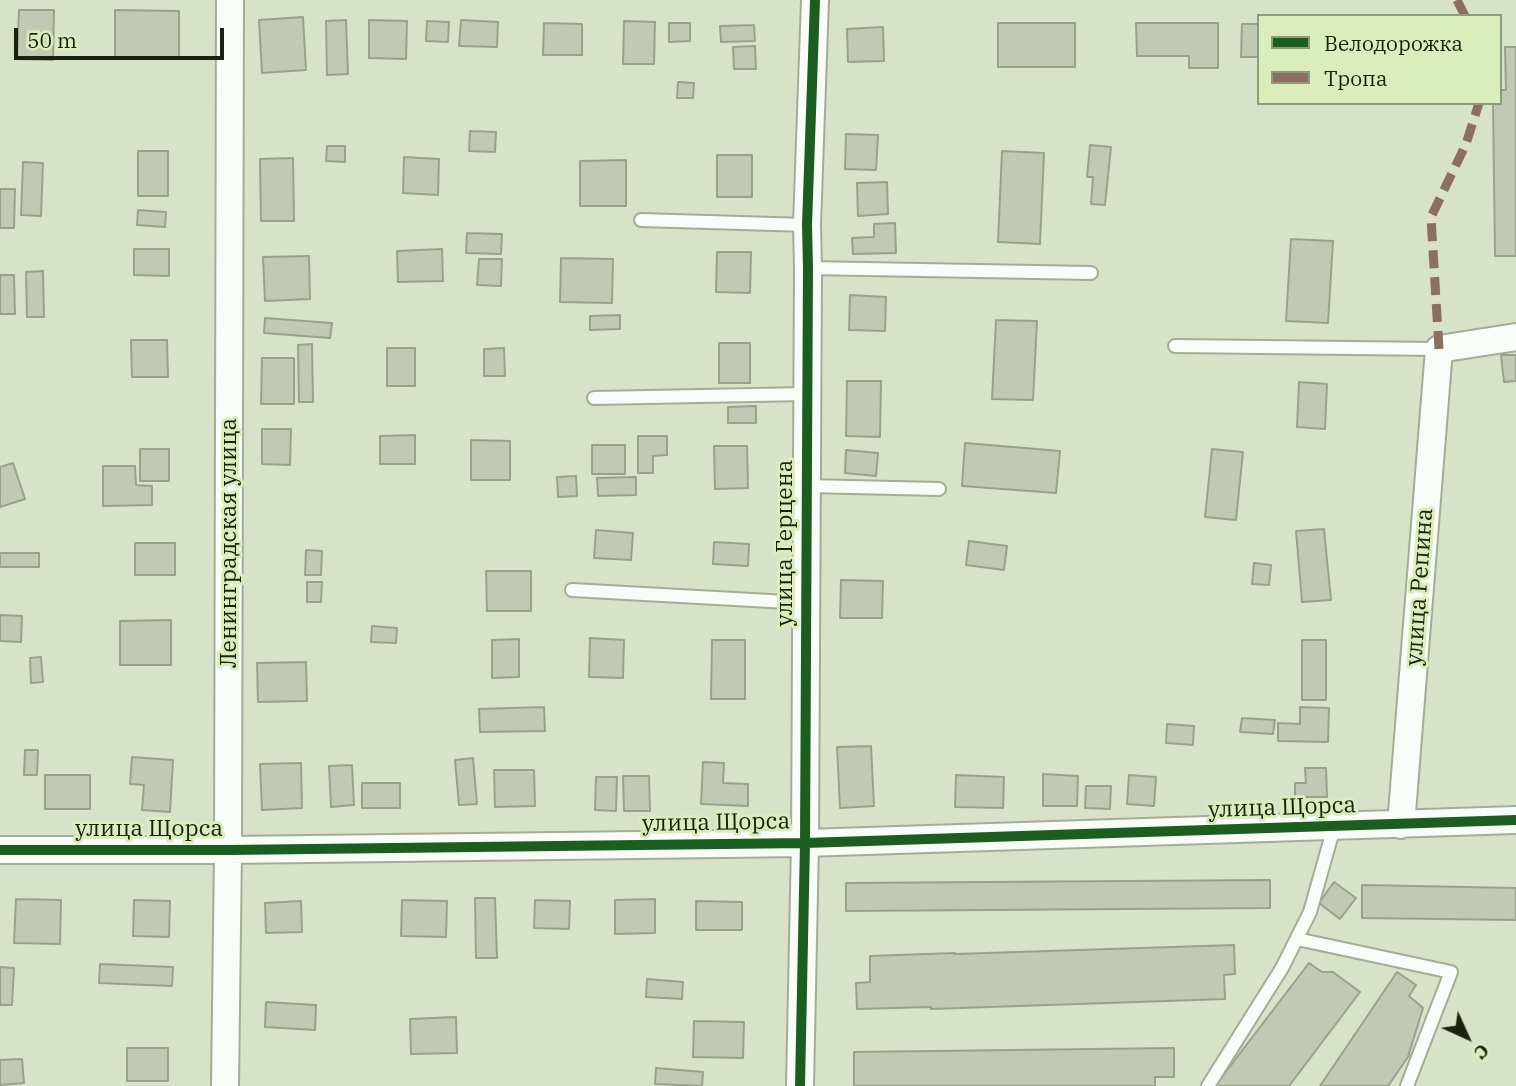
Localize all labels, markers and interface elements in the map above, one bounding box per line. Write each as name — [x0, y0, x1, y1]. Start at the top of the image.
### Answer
scale bar — [18, 14, 228, 58]
legend — [1257, 14, 1502, 105]
text: 50 m — [27, 26, 77, 54]
text: Велодорожка — [1324, 29, 1463, 57]
text: Тропа — [1324, 64, 1387, 92]
street label: Ленинградская улица — [215, 418, 243, 668]
street label: улица Герцена — [771, 460, 799, 626]
street label: улица Репина — [1401, 507, 1439, 667]
street label: улица Щорса — [1207, 792, 1357, 824]
street label: улица Щорса — [642, 808, 790, 838]
street label: улица Щорса — [75, 815, 223, 843]
north arrow — [1432, 1002, 1502, 1072]
text: С — [1469, 1039, 1495, 1065]

